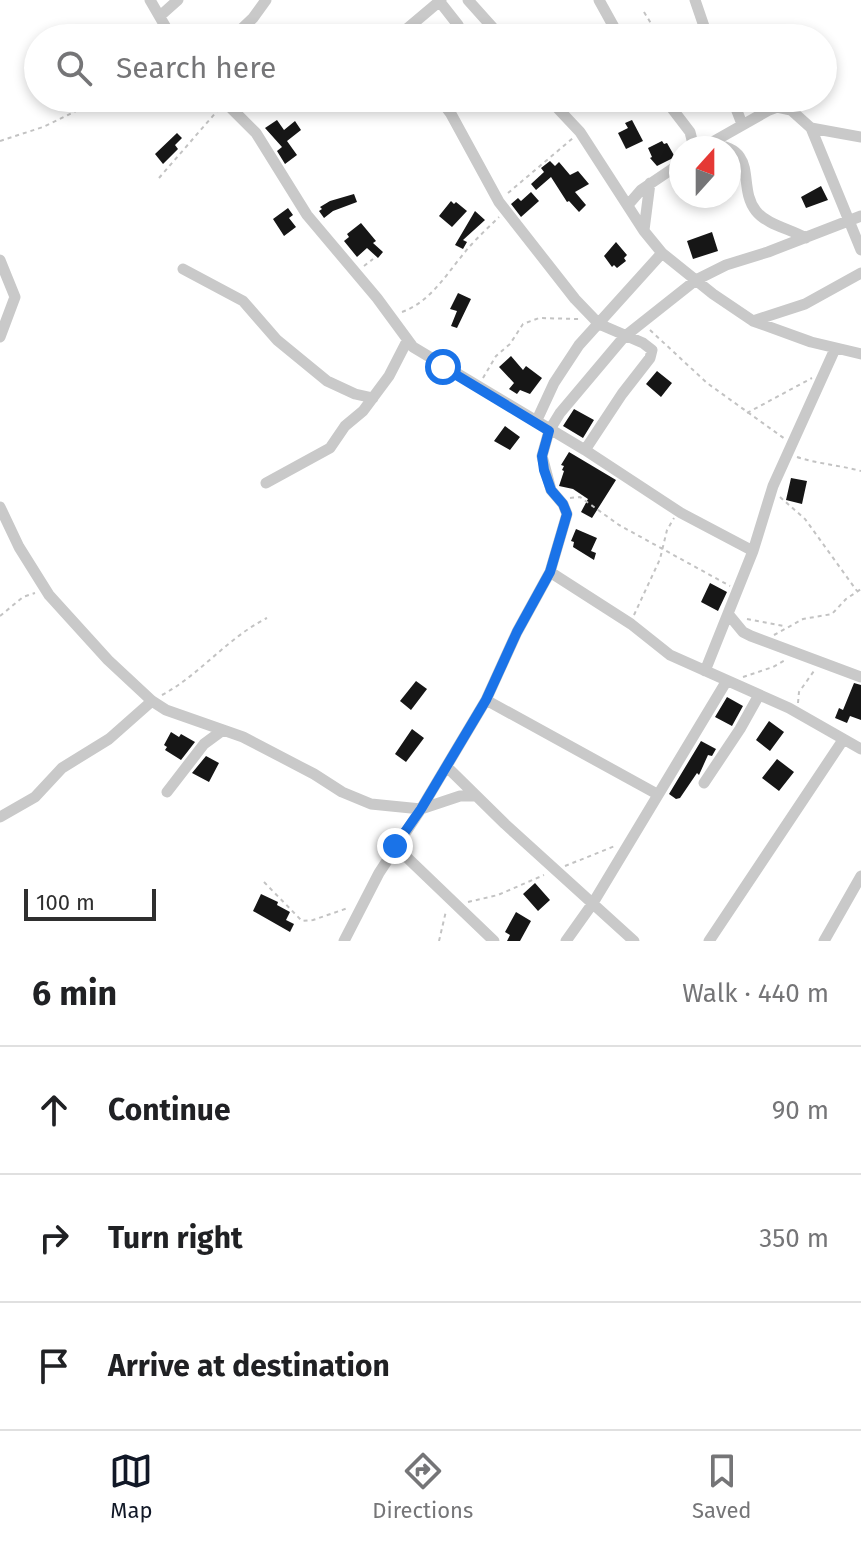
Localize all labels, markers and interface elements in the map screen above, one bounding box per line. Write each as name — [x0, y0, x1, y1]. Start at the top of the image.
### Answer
search box — [24, 24, 837, 112]
icon: search — [52, 46, 96, 90]
text: Search here — [116, 50, 276, 86]
north arrow — [669, 136, 741, 208]
route start — [425, 349, 461, 385]
route end — [377, 828, 413, 864]
scale bar — [24, 885, 156, 921]
text: 100 m — [36, 889, 95, 916]
text: 6 min — [32, 973, 117, 1014]
text: Walk · 440 m — [682, 978, 829, 1009]
icon: ahead — [32, 1088, 76, 1132]
text: Continue — [108, 1092, 231, 1128]
text: 90 m — [772, 1095, 829, 1126]
icon: right — [32, 1216, 76, 1260]
text: Turn right — [108, 1220, 243, 1256]
text: 350 m — [759, 1223, 829, 1254]
icon: arrive — [32, 1344, 76, 1388]
text: Arrive at destination — [108, 1348, 390, 1384]
tab: Map — [109, 1449, 153, 1524]
tab: Directions — [372, 1449, 473, 1524]
tab: Saved — [692, 1449, 752, 1524]

